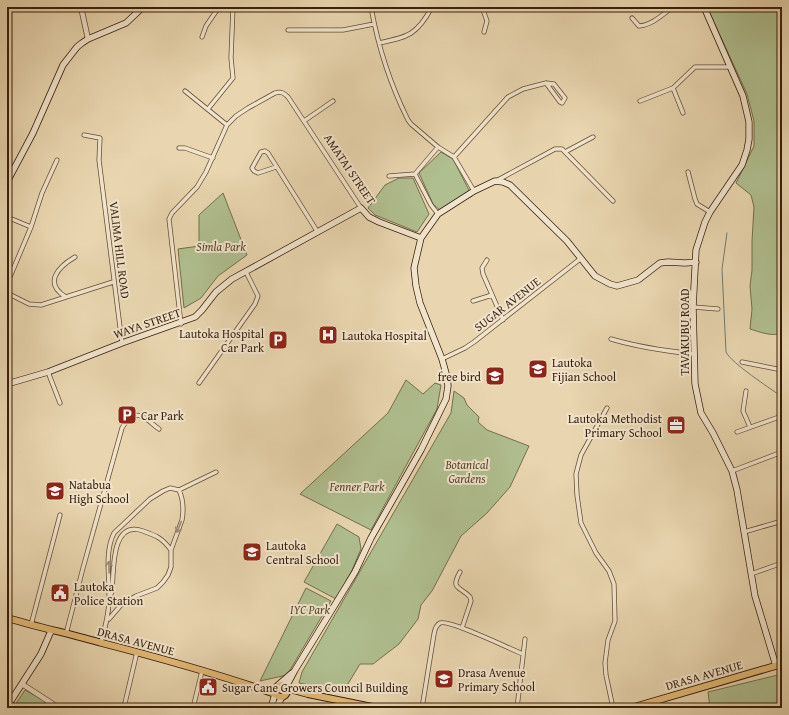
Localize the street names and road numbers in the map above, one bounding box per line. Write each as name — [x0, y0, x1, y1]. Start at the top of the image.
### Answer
street label: AMATAI STREET — [320, 130, 380, 208]
street label: VALIMA HILL ROAD — [106, 200, 134, 300]
street label: SUGAR AVENUE — [470, 273, 544, 335]
street label: TAVAKUBU ROAD — [676, 288, 693, 376]
street label: WAYA STREET — [111, 303, 183, 342]
street label: DRASA AVENUE — [95, 623, 177, 659]
street label: DRASA AVENUE — [664, 656, 744, 694]

